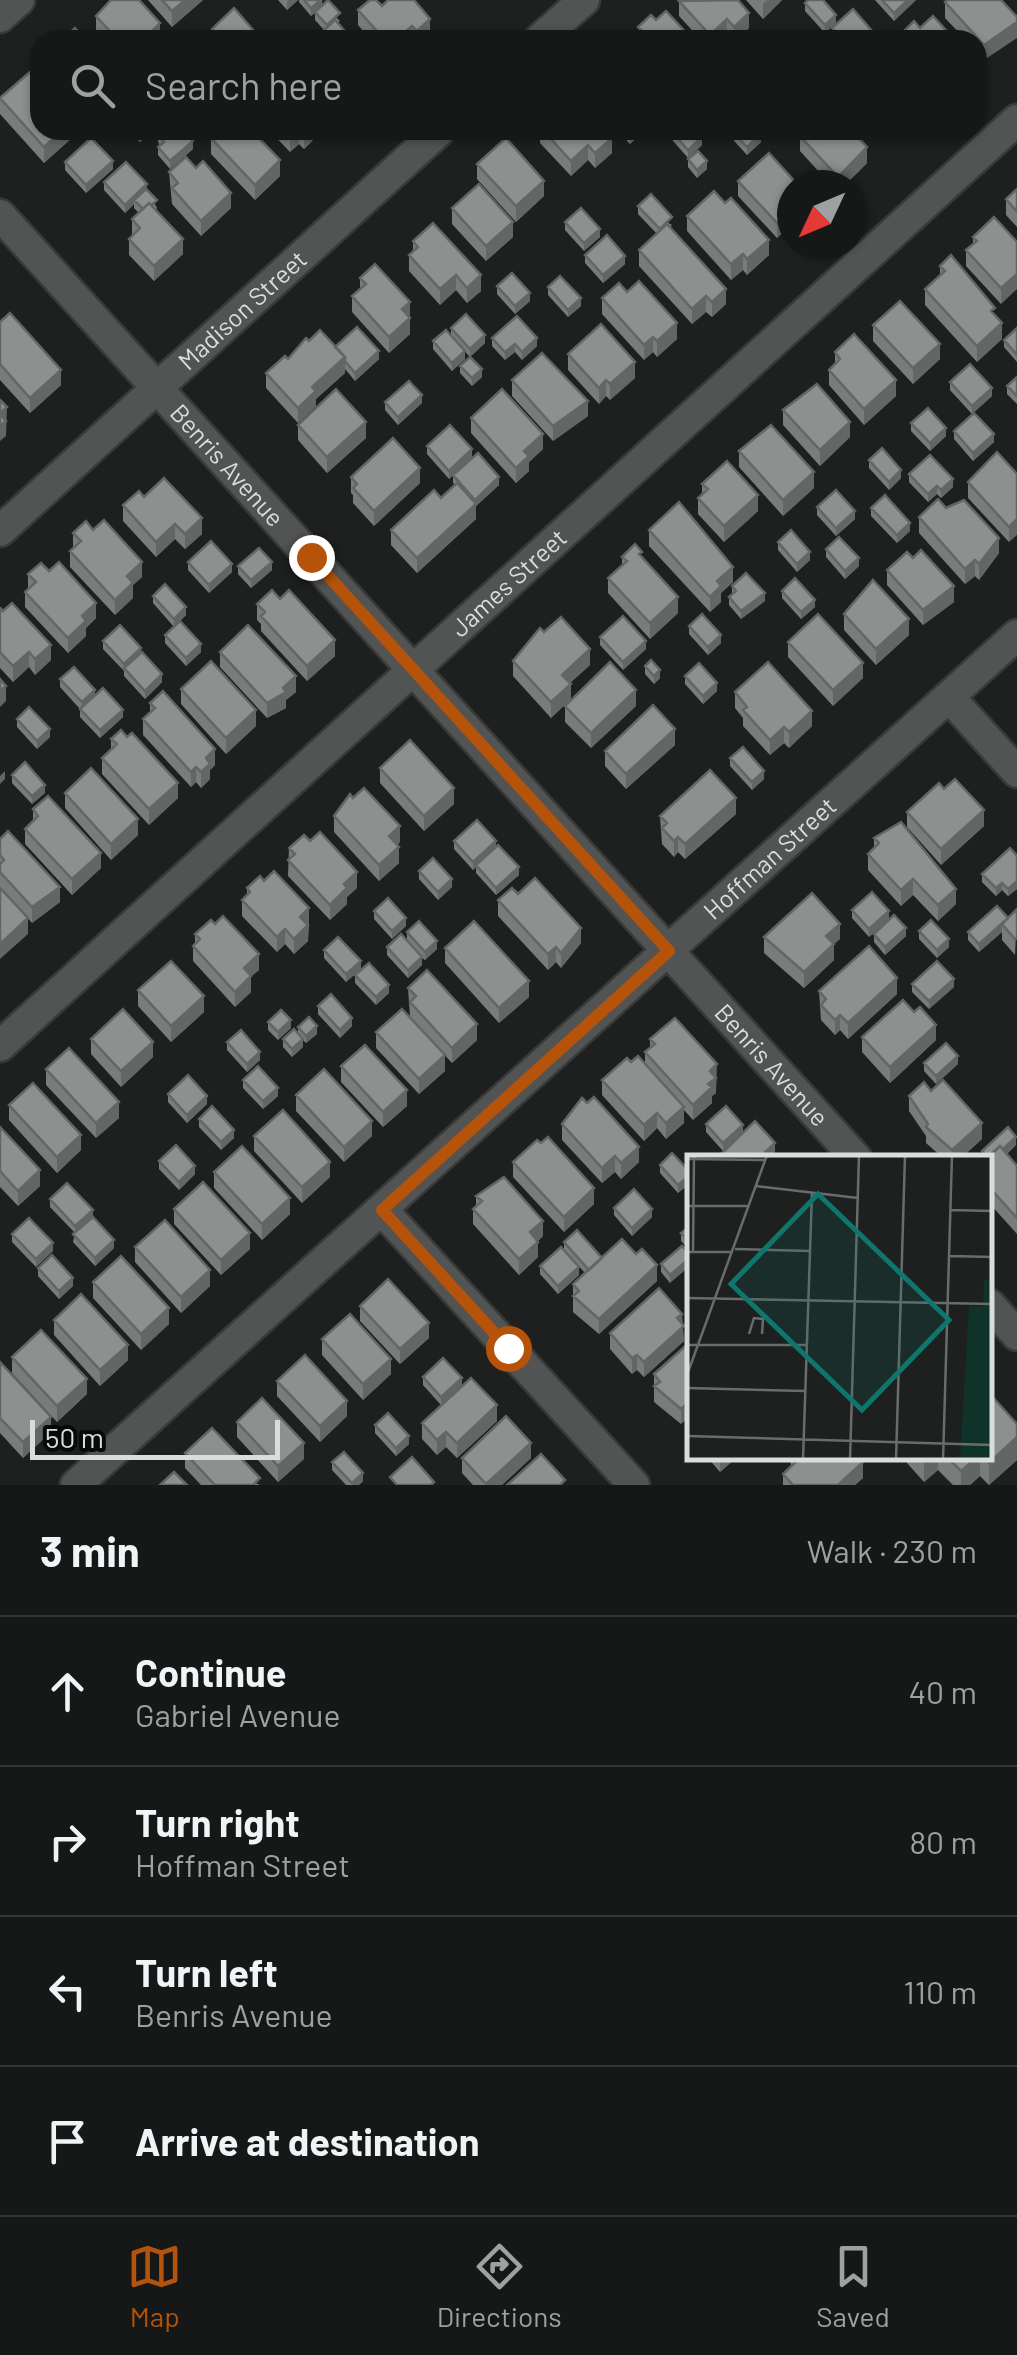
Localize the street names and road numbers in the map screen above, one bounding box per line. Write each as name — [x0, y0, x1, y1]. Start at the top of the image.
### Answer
street label: Madison Street — [171, 243, 312, 375]
street label: Benris Avenue — [165, 397, 291, 532]
street label: James Street — [444, 522, 572, 642]
street label: Hoffman Street — [697, 790, 842, 925]
street label: Benris Avenue — [709, 997, 835, 1132]

